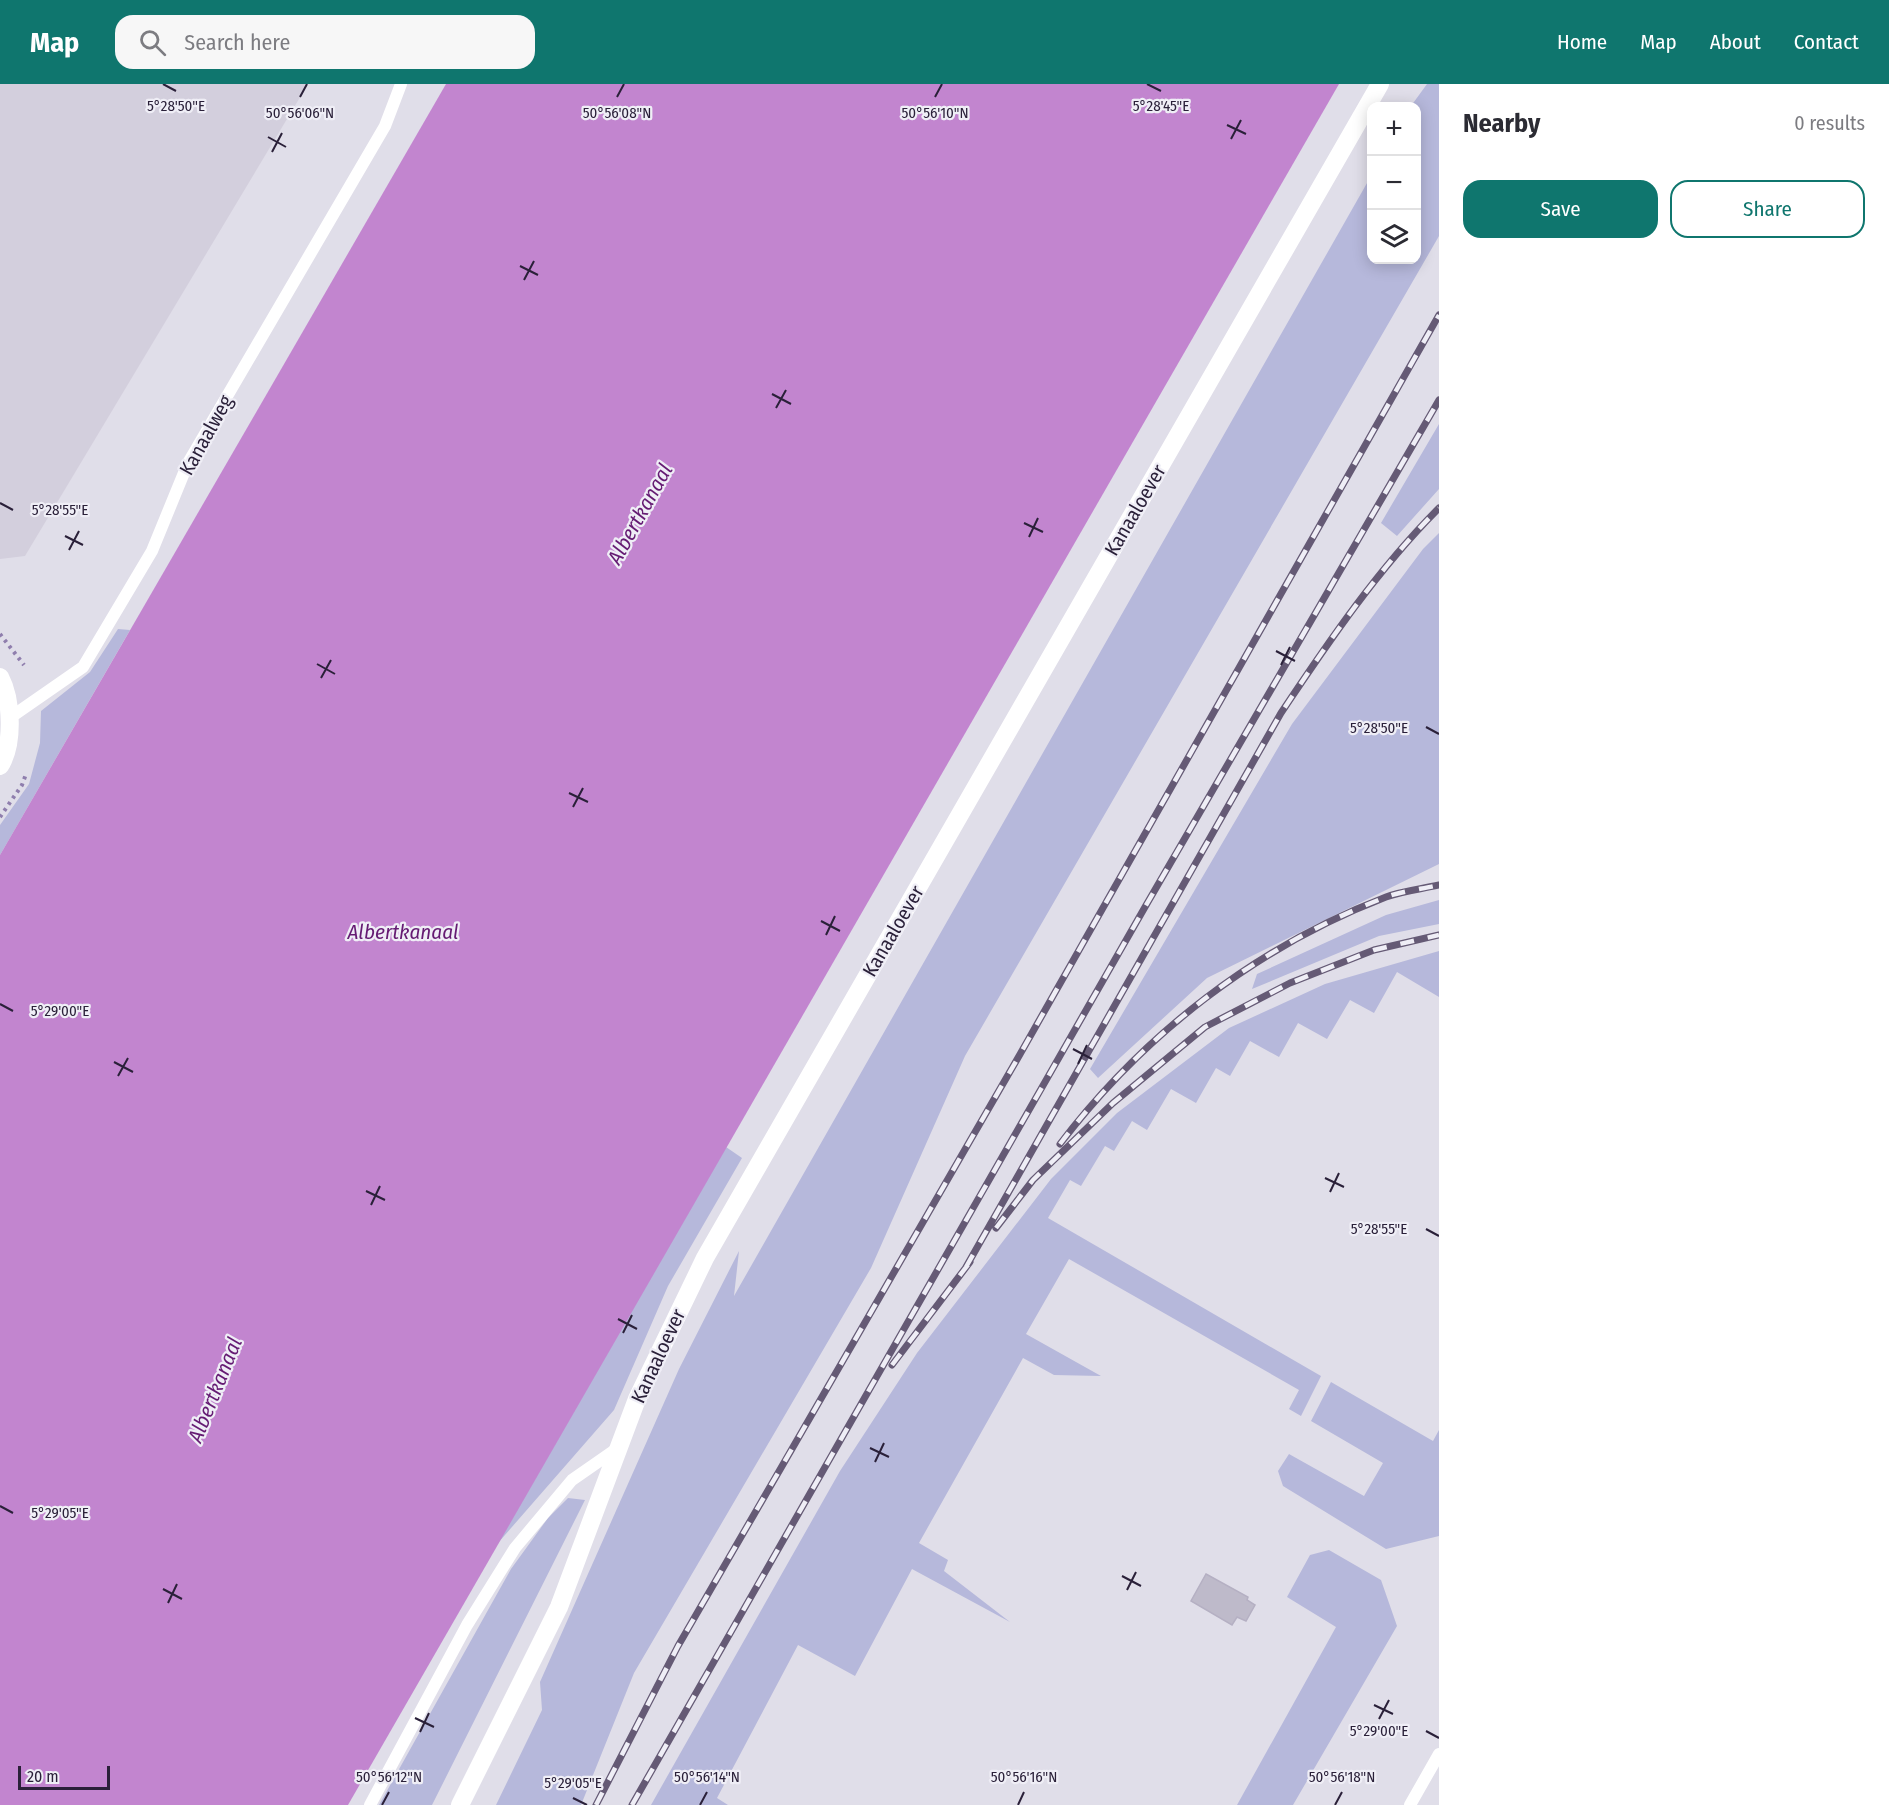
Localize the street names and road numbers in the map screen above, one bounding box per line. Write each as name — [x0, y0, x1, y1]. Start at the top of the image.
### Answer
street label: Kanaalweg — [174, 390, 238, 479]
street label: Kanaaloever — [1099, 460, 1171, 560]
street label: Kanaaloever — [857, 881, 929, 981]
street label: Kanaaloever — [626, 1305, 690, 1407]

